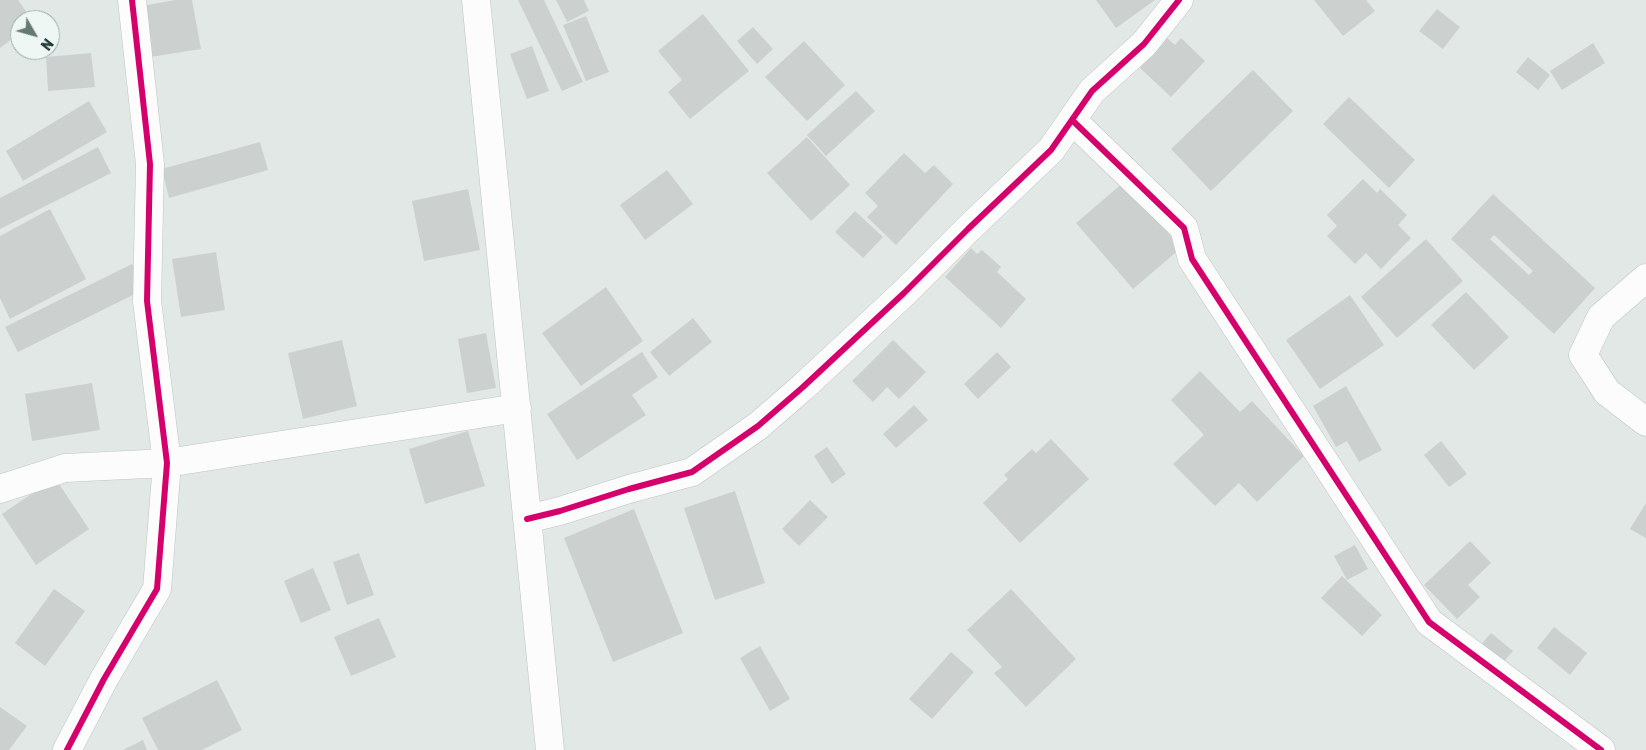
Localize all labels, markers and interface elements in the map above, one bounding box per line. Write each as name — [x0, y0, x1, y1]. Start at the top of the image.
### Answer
north arrow — [10, 10, 60, 60]
text: N — [37, 35, 56, 53]

